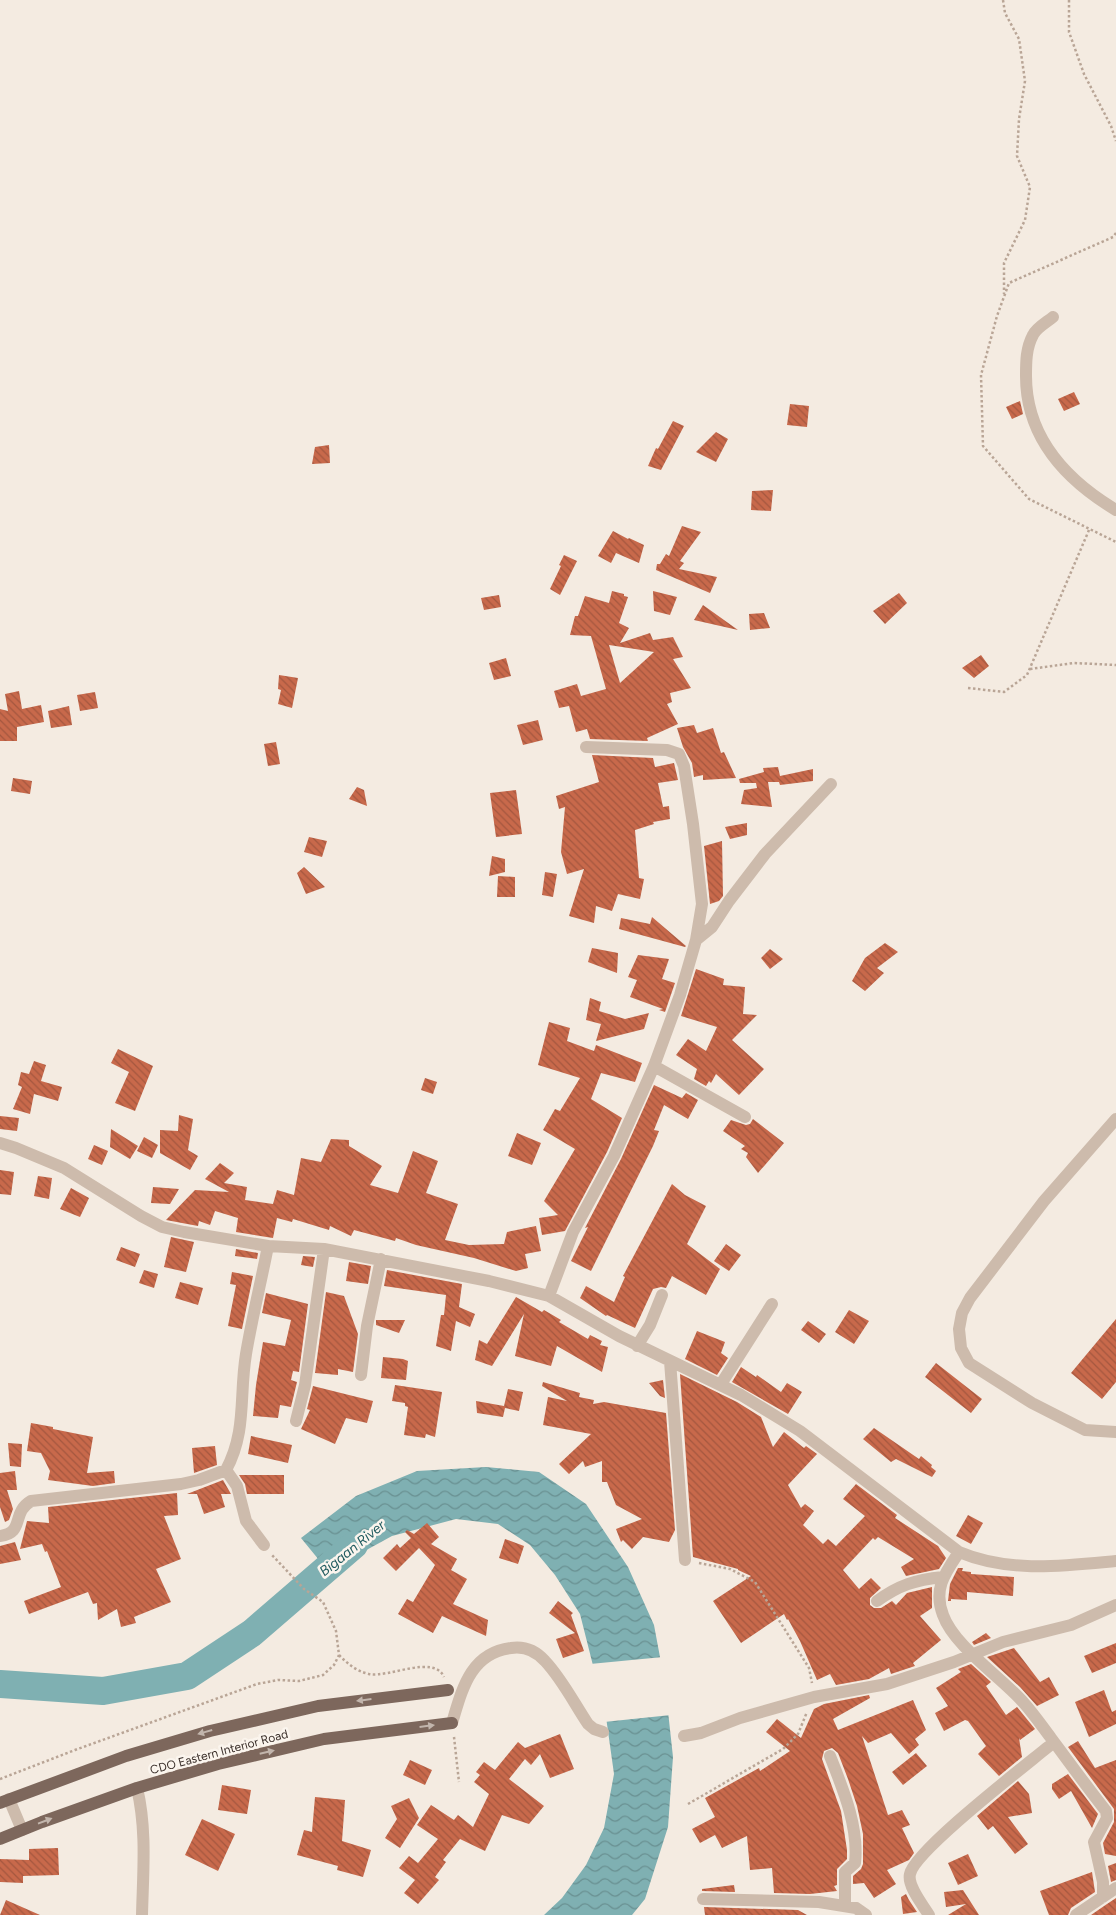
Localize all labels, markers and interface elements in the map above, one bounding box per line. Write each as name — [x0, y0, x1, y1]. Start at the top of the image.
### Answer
water label: Bigaan River — [316, 1516, 389, 1580]
one-way arrow — [356, 1696, 372, 1704]
one-way arrow — [419, 1722, 435, 1730]
street label: CDO Eastern Interior Road — [148, 1727, 290, 1777]
one-way arrow — [198, 1729, 213, 1737]
one-way arrow — [259, 1748, 274, 1756]
one-way arrow — [38, 1817, 53, 1825]

